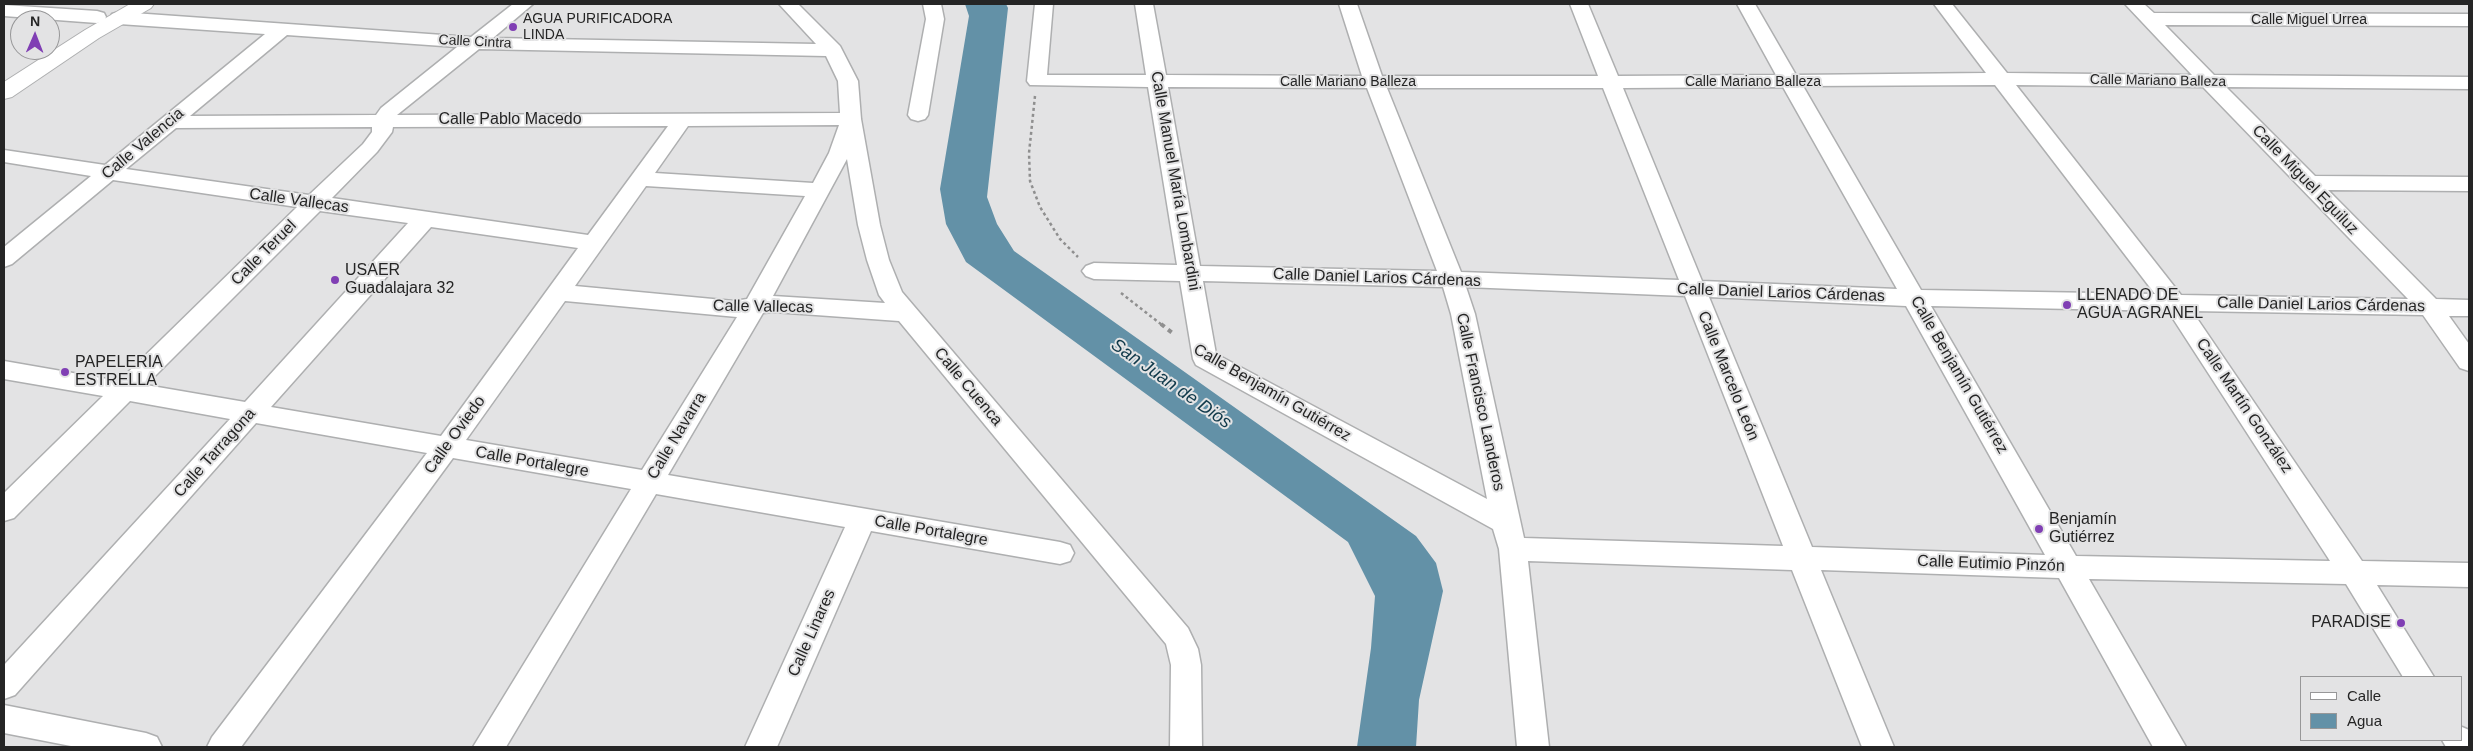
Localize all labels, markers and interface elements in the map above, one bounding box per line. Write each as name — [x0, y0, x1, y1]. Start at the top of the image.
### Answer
north arrow — [10, 10, 60, 60]
place label: AGUA PURIFICADORA LINDA — [523, 11, 672, 44]
street label: Calle Miguel Urrea — [2251, 12, 2367, 28]
text: N — [30, 13, 40, 29]
marker: AGUA PURIFICADORA LINDA — [507, 21, 519, 33]
street label: Calle Cintra — [438, 32, 512, 52]
street label: Calle Manuel María Lombardini — [1146, 70, 1204, 292]
street label: Calle Mariano Balleza — [2090, 71, 2226, 91]
street label: Calle Mariano Balleza — [1280, 74, 1416, 90]
street label: Calle Mariano Balleza — [1685, 74, 1821, 90]
street label: Calle Valencia — [98, 104, 188, 184]
street label: Calle Pablo Macedo — [438, 110, 582, 130]
street label: Calle Miguel Eguiluz — [2248, 121, 2362, 239]
street label: Calle Vallecas — [248, 185, 350, 217]
street label: Calle Teruel — [227, 216, 301, 290]
place label: USAER Guadalajara 32 — [345, 261, 454, 299]
street label: Calle Daniel Larios Cárdenas — [1273, 265, 1481, 291]
marker: USAER Guadalajara 32 — [329, 274, 341, 286]
street label: Calle Daniel Larios Cárdenas — [1677, 280, 1885, 306]
place label: LLENADO DE AGUA AGRANEL — [2077, 286, 2203, 324]
street label: Calle Benjamín Gutiérrez — [1906, 293, 2012, 457]
street label: Calle Daniel Larios Cárdenas — [2217, 294, 2425, 316]
street label: Calle Vallecas — [713, 297, 813, 317]
marker: LLENADO DE AGUA AGRANEL — [2061, 299, 2073, 311]
street label: Calle Marcelo León — [1693, 308, 1763, 444]
street label: Calle Francisco Landeros — [1452, 311, 1508, 493]
water label: San Juan de Diós — [1107, 334, 1235, 434]
street label: Calle Martín González — [2192, 335, 2296, 477]
street label: Calle Benjamín Gutiérrez — [1190, 340, 1354, 446]
street label: Calle Cuenca — [930, 344, 1006, 430]
place label: PAPELERIA ESTRELLA — [75, 353, 163, 391]
marker: PAPELERIA ESTRELLA — [59, 366, 71, 378]
street label: Calle Navarra — [644, 389, 710, 483]
street label: Calle Oviedo — [420, 392, 490, 478]
street label: Calle Tarragona — [170, 405, 260, 501]
street label: Calle Portalegre — [474, 443, 590, 481]
place label: Benjamín Gutiérrez — [2049, 510, 2117, 548]
street label: Calle Portalegre — [873, 512, 989, 550]
marker: Benjamín Gutiérrez — [2033, 523, 2045, 535]
street label: Calle Eutimio Pinzón — [1917, 552, 2065, 576]
street label: Calle Linares — [784, 586, 840, 680]
place label: PARADISE — [2311, 613, 2391, 633]
marker: PARADISE — [2395, 617, 2407, 629]
legend — [2300, 676, 2463, 741]
text: Calle — [2347, 687, 2381, 704]
text: Agua — [2347, 712, 2382, 729]

